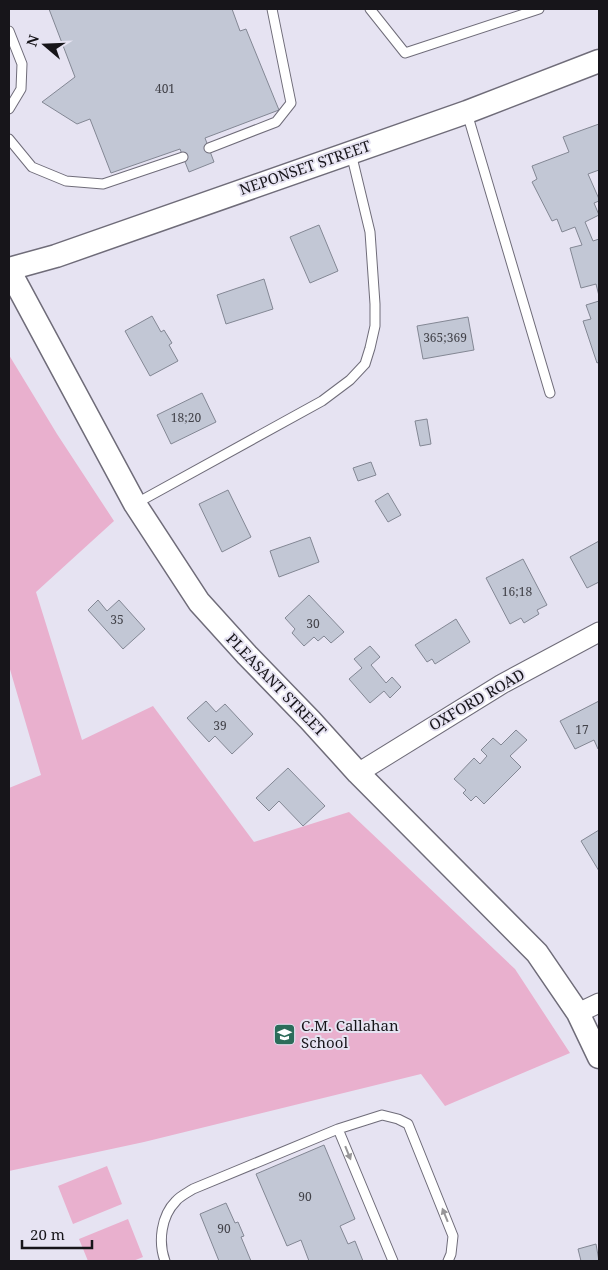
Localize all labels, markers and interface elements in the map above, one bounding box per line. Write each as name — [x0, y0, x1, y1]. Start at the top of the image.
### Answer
north arrow — [20, 20, 70, 70]
text: N — [21, 32, 43, 49]
house number: 401 — [155, 80, 175, 97]
street label: NEPONSET STREET — [236, 135, 373, 199]
house number: 365;369 — [423, 329, 467, 346]
house number: 18;20 — [171, 409, 201, 426]
house number: 16;18 — [502, 583, 532, 600]
house number: 35 — [110, 611, 124, 628]
house number: 30 — [306, 615, 320, 632]
street label: PLEASANT STREET — [222, 628, 331, 740]
street label: OXFORD ROAD — [425, 664, 528, 735]
house number: 39 — [213, 717, 227, 734]
house number: 17 — [575, 721, 589, 738]
place label: C.M. Callahan School — [301, 1015, 399, 1052]
school or university icon: C.M. Callahan School — [273, 1023, 297, 1047]
one-way arrow — [345, 1146, 353, 1160]
house number: 90 — [298, 1188, 312, 1205]
one-way arrow — [440, 1208, 448, 1222]
scale bar — [22, 1218, 92, 1250]
house number: 90 — [217, 1220, 231, 1237]
text: 20 m — [30, 1224, 65, 1244]

